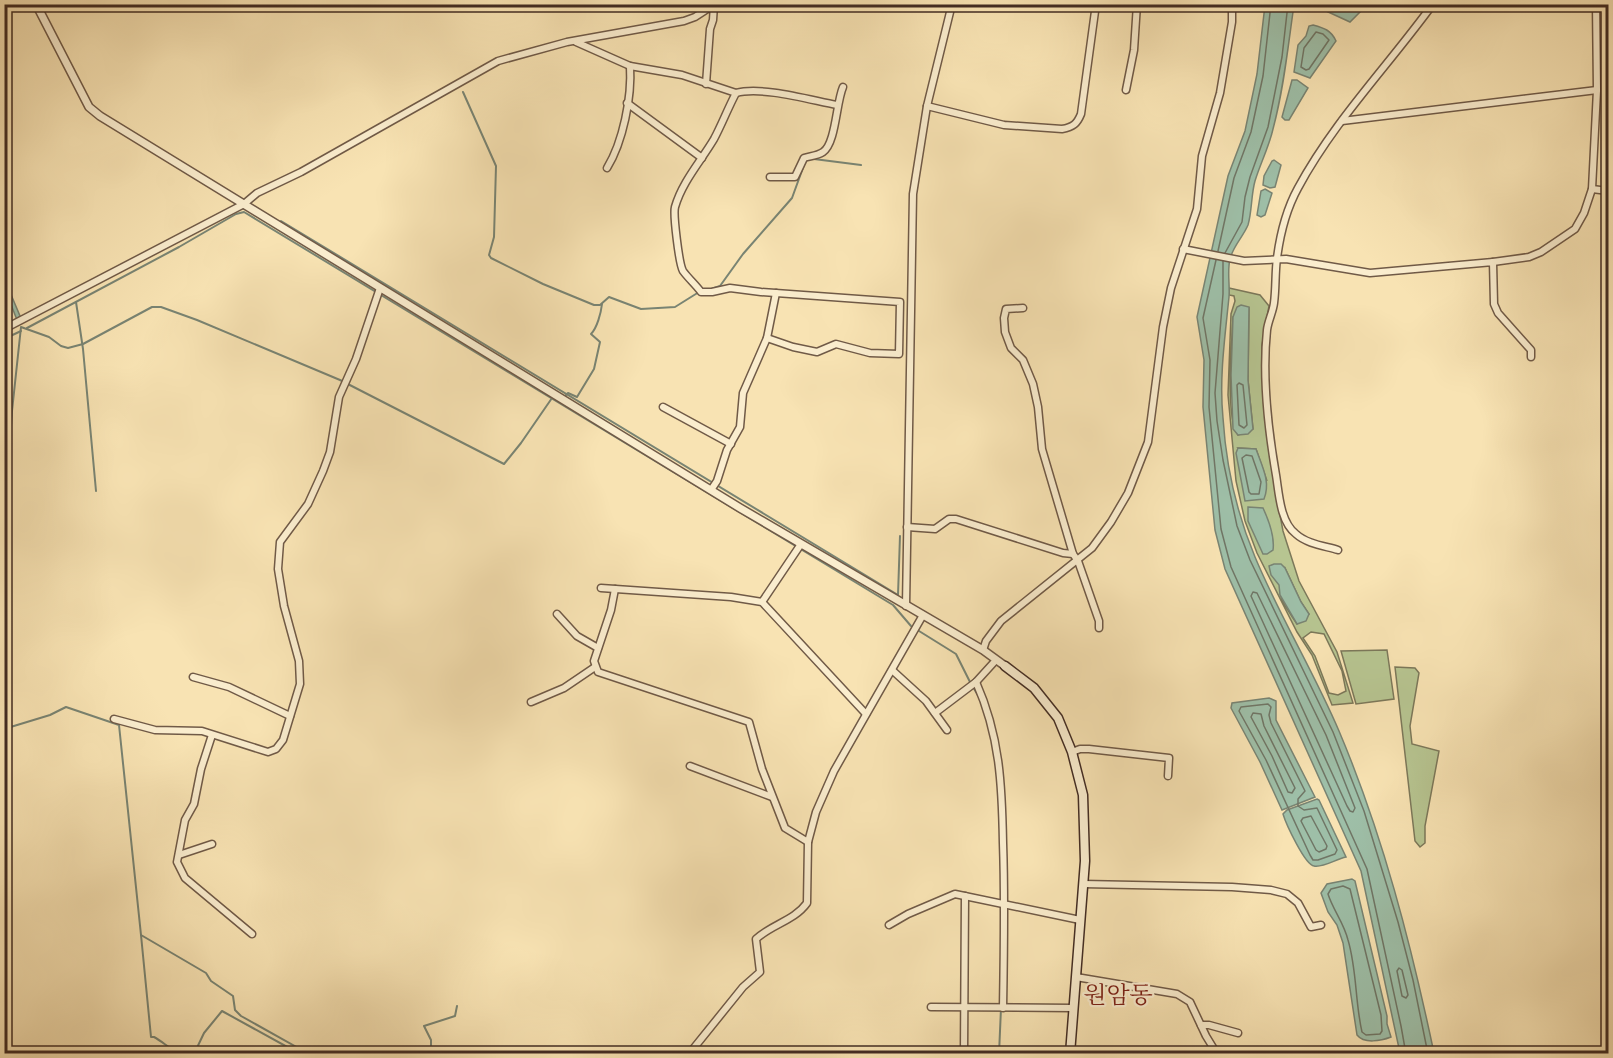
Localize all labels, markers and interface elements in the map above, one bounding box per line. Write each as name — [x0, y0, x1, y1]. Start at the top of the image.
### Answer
district label: 원암동 — [1083, 981, 1153, 1011]

